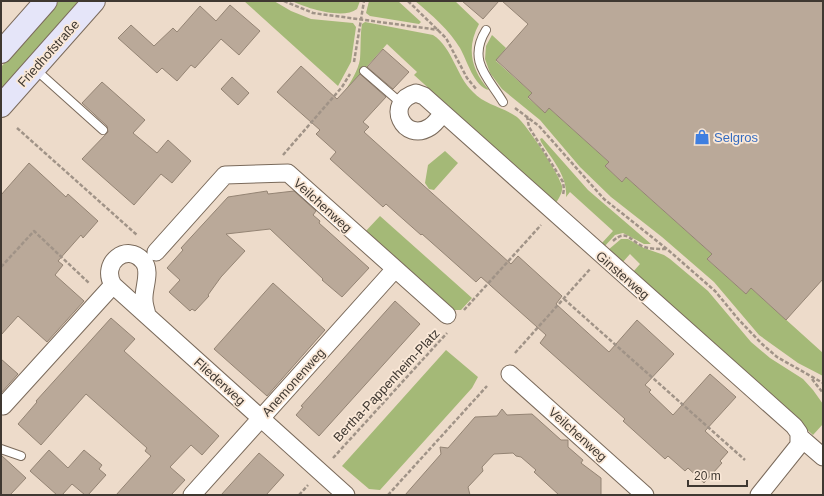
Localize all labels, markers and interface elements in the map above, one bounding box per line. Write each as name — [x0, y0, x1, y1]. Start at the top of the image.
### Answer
street label: Friedhofstraße — [15, 17, 82, 90]
shop icon: Selgros — [693, 128, 711, 146]
place label: Selgros — [714, 130, 759, 145]
street label: Veilchenweg — [291, 175, 355, 235]
street label: Ginsterweg — [593, 248, 652, 303]
street label: Bertha-Pappenheim-Platz — [330, 326, 443, 445]
street label: Anemonenweg — [259, 345, 328, 420]
street label: Fliederweg — [191, 355, 248, 408]
street label: Veilchenweg — [546, 404, 610, 464]
scale bar — [688, 462, 747, 488]
text: 20 m — [694, 469, 721, 483]

